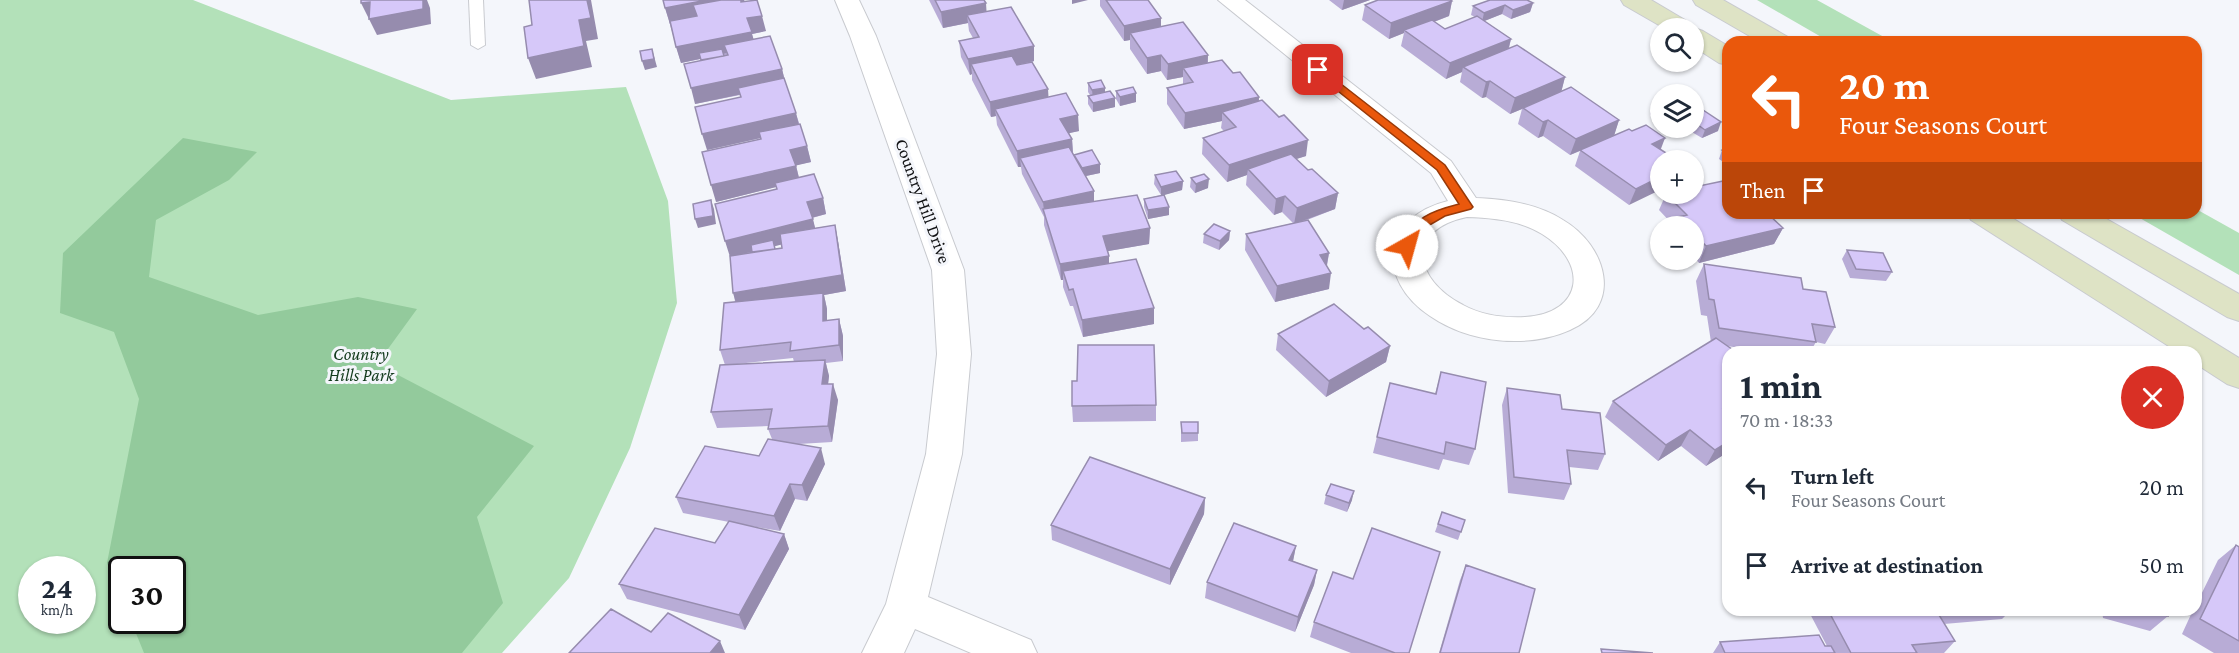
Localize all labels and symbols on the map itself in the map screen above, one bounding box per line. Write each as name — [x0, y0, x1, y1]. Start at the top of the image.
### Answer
pin — [1292, 44, 1343, 95]
street label: Country Hill Drive — [891, 136, 955, 266]
position arrow — [1375, 214, 1439, 278]
park label: Country Hills Park — [328, 344, 395, 385]
speed limit sign: 30 — [108, 556, 186, 634]

